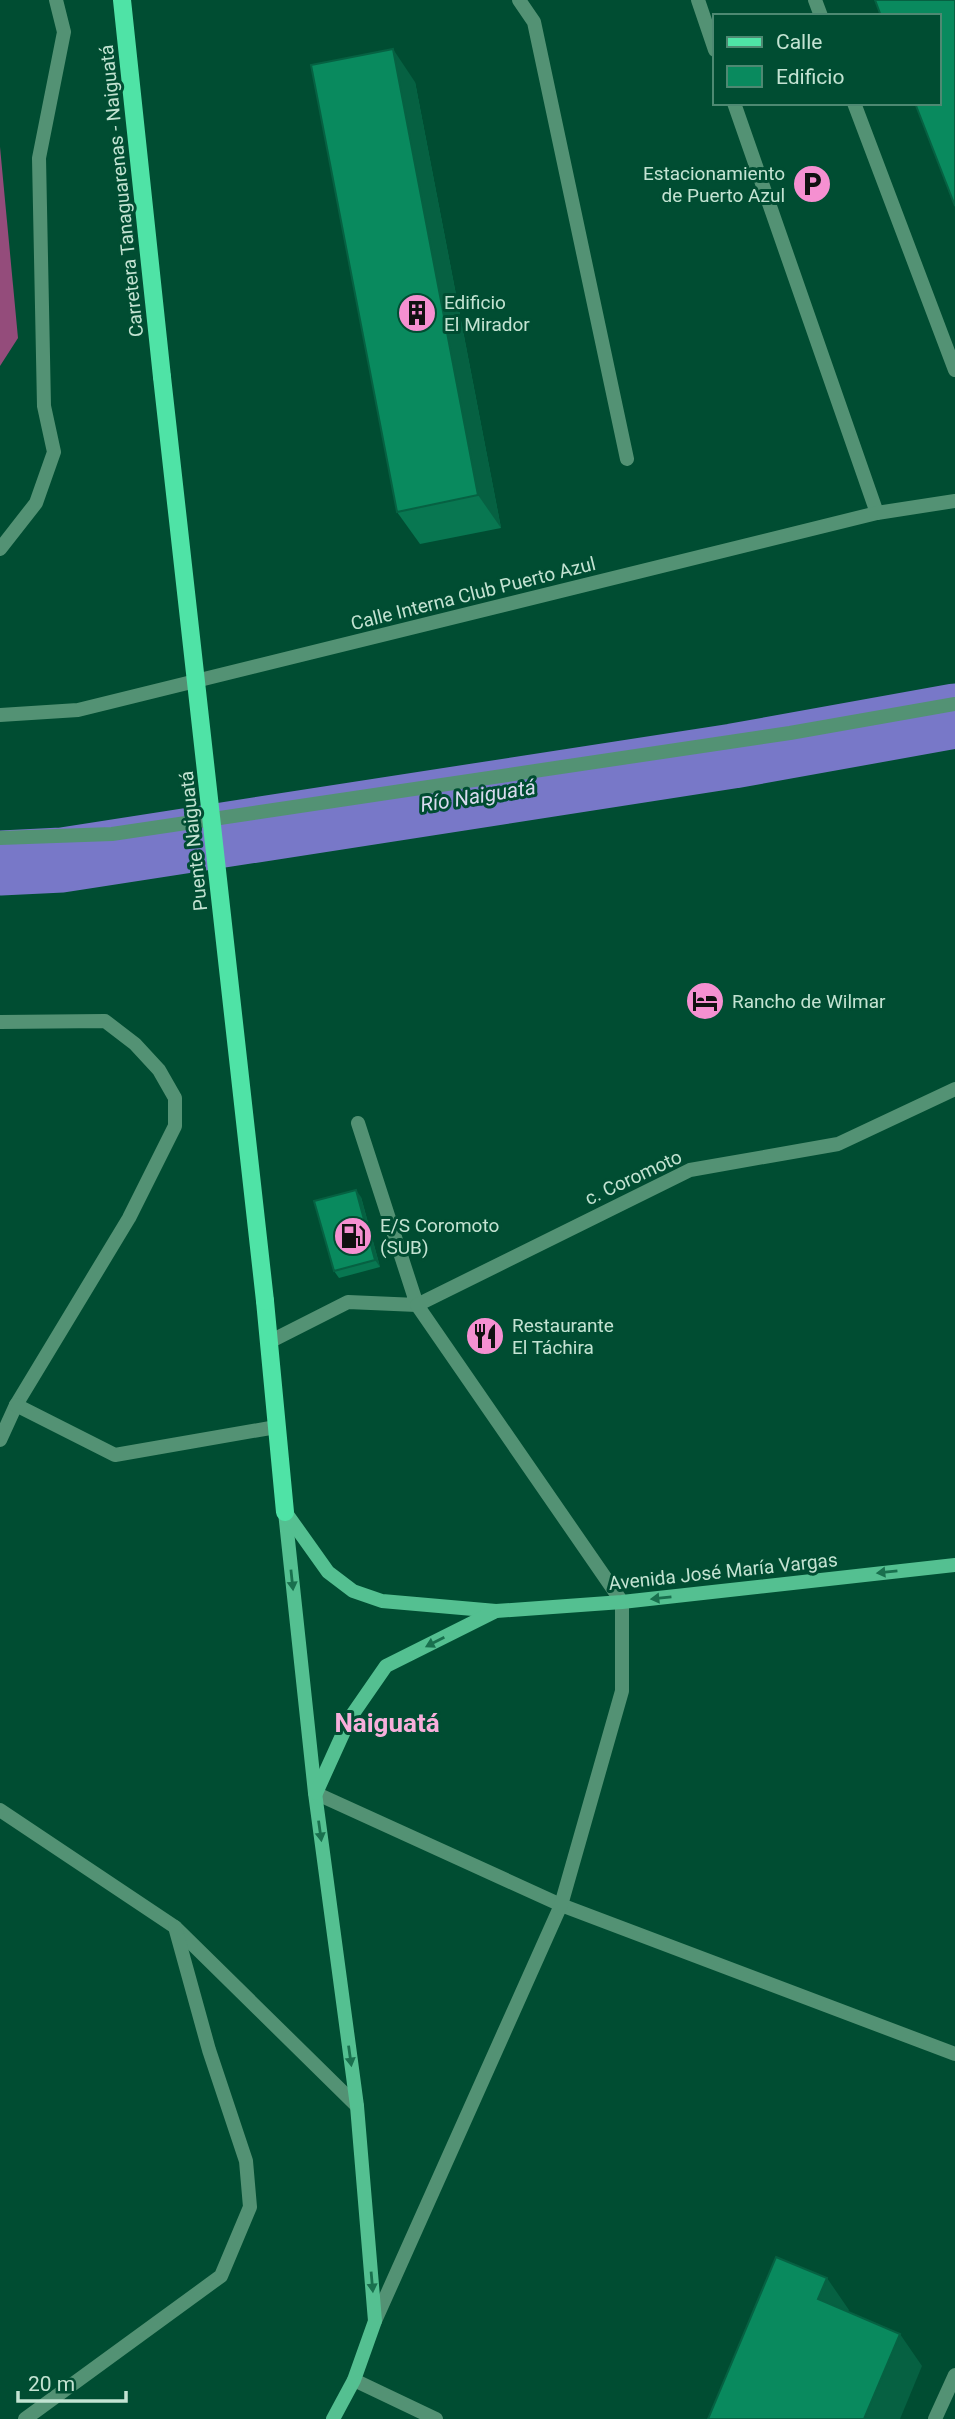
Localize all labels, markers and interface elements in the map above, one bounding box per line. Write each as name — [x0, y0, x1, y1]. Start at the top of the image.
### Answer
legend — [713, 14, 941, 105]
text: Calle — [776, 30, 822, 54]
street label: Carretera Tanaguarenas - Naiguatá — [95, 44, 148, 338]
text: Edificio — [776, 65, 844, 89]
place label: Estacionamiento de Puerto Azul — [643, 162, 785, 207]
parking icon: Estacionamiento de Puerto Azul — [791, 163, 833, 205]
place label: Edificio El Mirador — [444, 291, 530, 336]
building icon: Edificio El Mirador — [396, 292, 438, 334]
street label: Calle Interna Club Puerto Azul — [348, 552, 598, 635]
street label: Puente Naiguatá — [175, 770, 212, 912]
water label: Río Naiguatá — [419, 775, 537, 817]
hotel icon: Rancho de Wilmar — [684, 980, 726, 1022]
place label: Rancho de Wilmar — [732, 990, 886, 1013]
street label: c. Coromoto — [581, 1145, 685, 1210]
place label: E/S Coromoto (SUB) — [380, 1214, 499, 1259]
fuel station icon: E/S Coromoto (SUB) — [332, 1215, 374, 1257]
place label: Restaurante El Táchira — [512, 1314, 614, 1359]
restaurant icon: Restaurante El Táchira — [464, 1315, 506, 1357]
street label: Avenida José María Vargas — [607, 1548, 839, 1595]
one-way arrow — [876, 1567, 898, 1578]
one-way arrow — [287, 1569, 298, 1591]
one-way arrow — [650, 1592, 672, 1603]
one-way arrow — [425, 1636, 445, 1647]
district label: Naiguatá — [334, 1708, 440, 1738]
one-way arrow — [315, 1820, 326, 1842]
one-way arrow — [345, 2045, 356, 2067]
one-way arrow — [367, 2272, 378, 2294]
scale bar — [18, 2360, 126, 2404]
text: 20 m — [28, 2372, 75, 2396]

